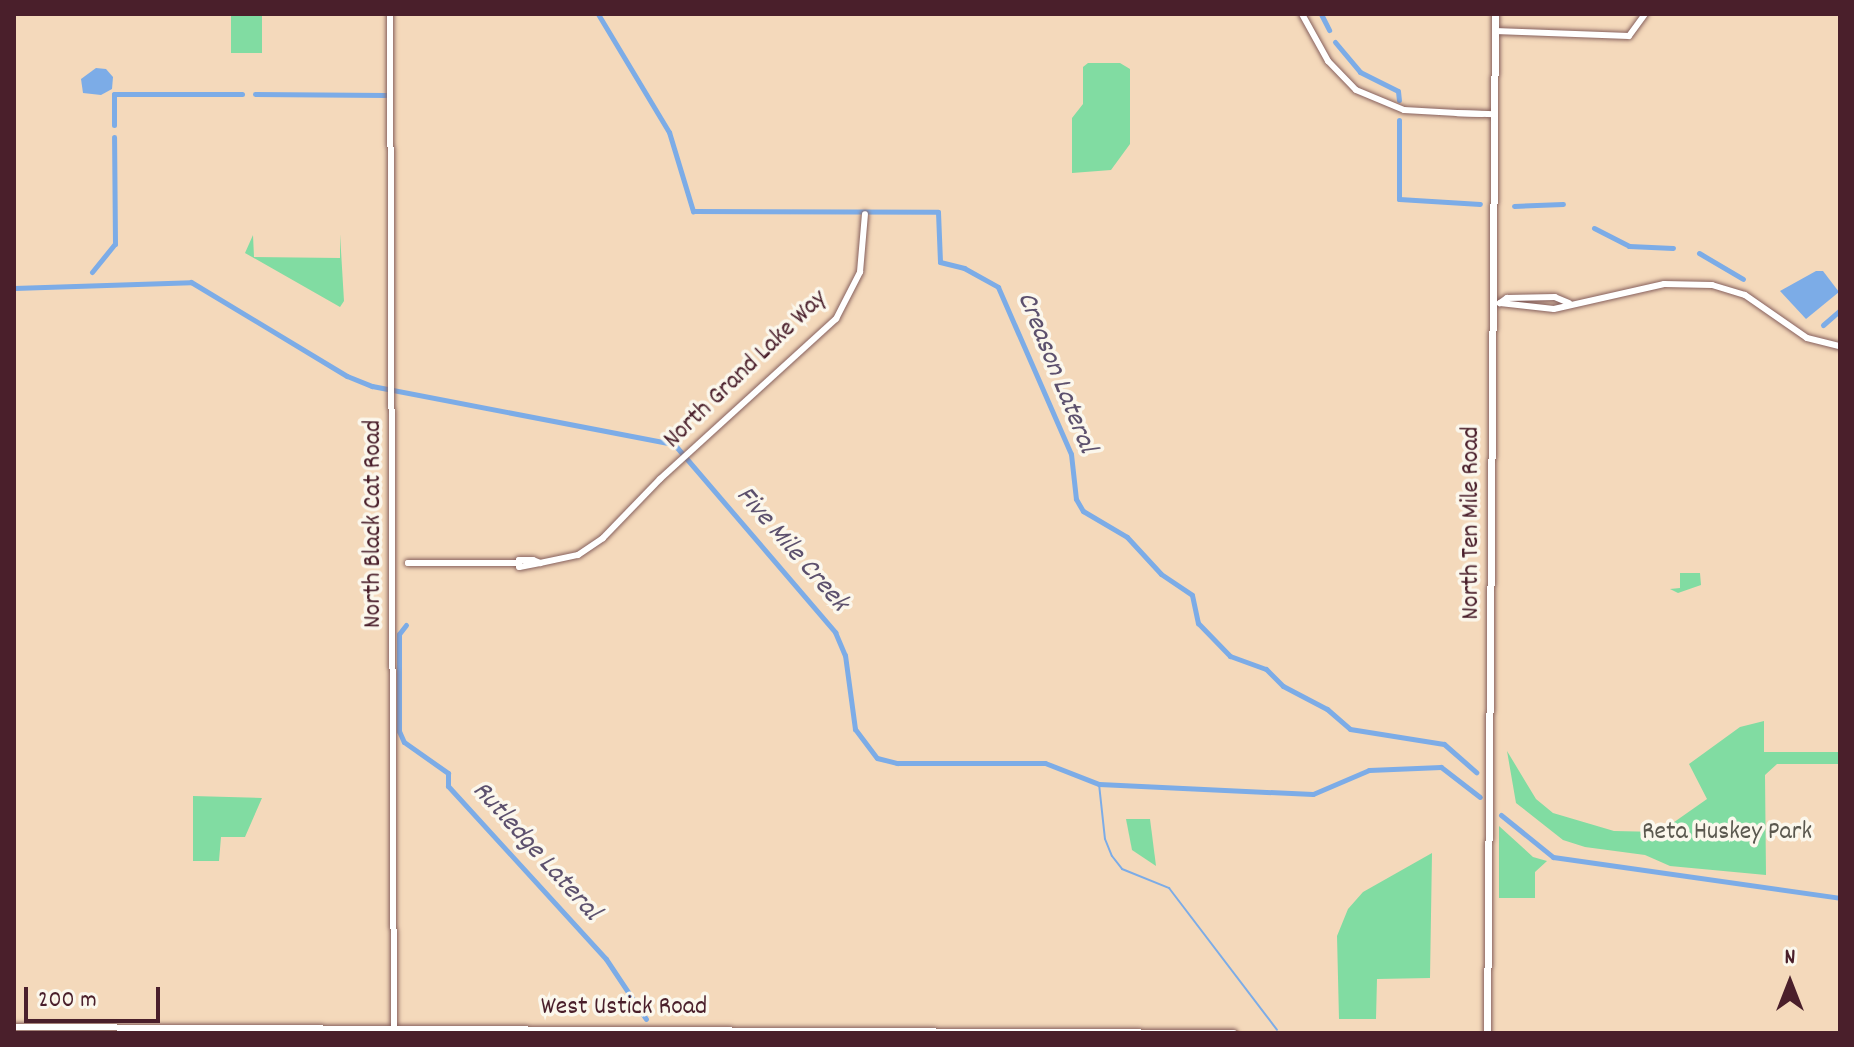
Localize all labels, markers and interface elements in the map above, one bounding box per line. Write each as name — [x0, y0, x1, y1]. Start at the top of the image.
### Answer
street label: North Grand Lake Way — [658, 284, 834, 456]
water label: Creason Lateral — [1007, 288, 1103, 458]
street label: North Black Cat Road — [358, 420, 390, 628]
street label: North Ten Mile Road — [1456, 426, 1488, 620]
water label: Five Mile Creek — [727, 480, 855, 620]
water label: Rutledge Lateral — [463, 775, 607, 929]
park label: Reta Huskey Park — [1642, 817, 1812, 849]
north arrow — [1750, 943, 1830, 1023]
text: N — [1785, 943, 1795, 974]
scale bar — [28, 971, 164, 1021]
text: 200 m — [38, 984, 97, 1018]
street label: West Ustick Road — [541, 992, 707, 1024]

